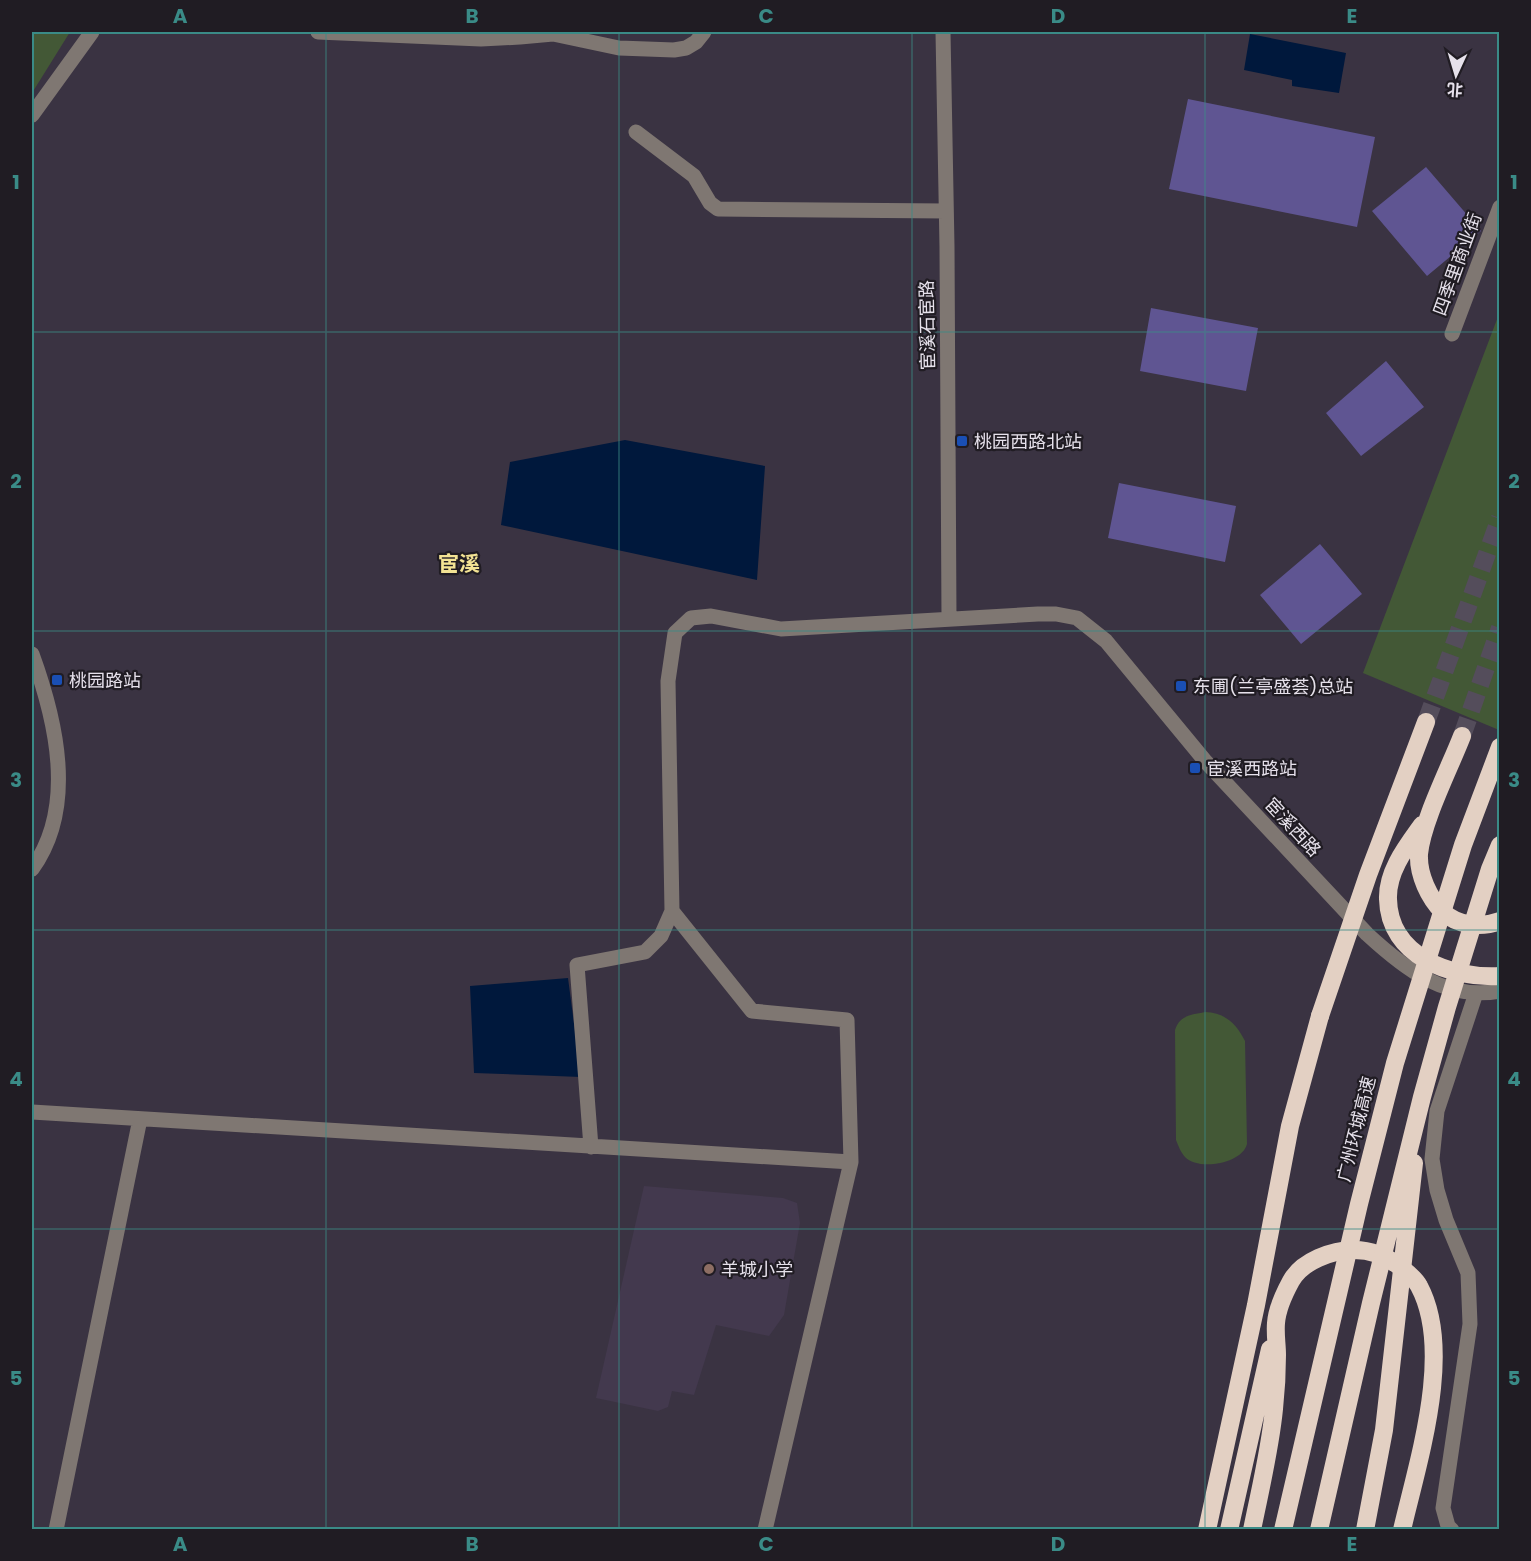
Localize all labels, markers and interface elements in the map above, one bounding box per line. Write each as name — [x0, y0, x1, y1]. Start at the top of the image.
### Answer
text: A — [173, 2, 188, 30]
text: B — [465, 2, 479, 30]
text: C — [758, 2, 774, 30]
text: D — [1051, 2, 1065, 30]
text: E — [1347, 2, 1357, 30]
north arrow — [1426, 45, 1486, 105]
text: 北 — [1446, 77, 1464, 101]
text: 1 — [12, 168, 20, 196]
text: 1 — [1510, 168, 1518, 196]
street label: 四季里商业街 — [1427, 209, 1487, 319]
street label: 宦溪石宦路 — [914, 280, 940, 370]
place label: 桃园西路北站 — [974, 429, 1082, 454]
marker: 桃园西路北站 — [955, 434, 969, 448]
text: 2 — [10, 467, 22, 495]
text: 2 — [1508, 467, 1520, 495]
district label: 宦溪 — [438, 549, 480, 578]
place label: 桃园路站 — [69, 668, 141, 693]
marker: 桃园路站 — [50, 673, 64, 687]
place label: 东圃(兰亭盛荟)总站 — [1193, 674, 1353, 699]
marker: 东圃(兰亭盛荟)总站 — [1174, 679, 1188, 693]
place label: 宦溪西路站 — [1207, 756, 1297, 781]
marker: 宦溪西路站 — [1188, 761, 1202, 775]
text: 3 — [10, 766, 22, 794]
text: 3 — [1508, 766, 1520, 794]
street label: 宦溪西路 — [1259, 792, 1327, 862]
text: 4 — [9, 1065, 23, 1093]
text: 4 — [1507, 1065, 1521, 1093]
street label: 广州环城高速 — [1331, 1074, 1381, 1184]
place label: 羊城小学 — [721, 1257, 793, 1282]
marker: 羊城小学 — [702, 1262, 716, 1276]
text: 5 — [10, 1364, 23, 1392]
text: 5 — [1508, 1364, 1521, 1392]
text: A — [173, 1530, 188, 1558]
text: B — [465, 1530, 479, 1558]
text: C — [758, 1530, 774, 1558]
text: D — [1051, 1530, 1065, 1558]
text: E — [1347, 1530, 1357, 1558]

